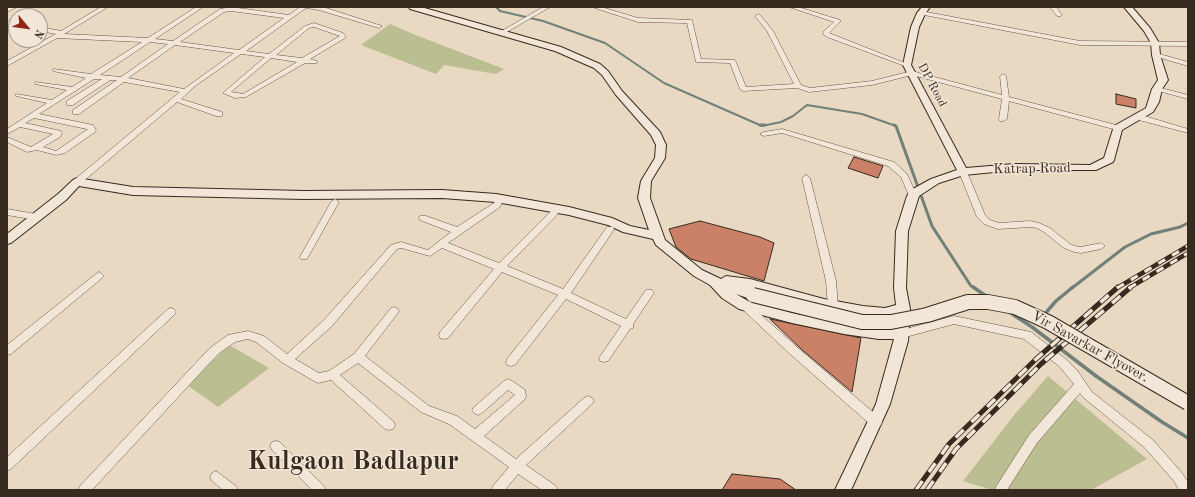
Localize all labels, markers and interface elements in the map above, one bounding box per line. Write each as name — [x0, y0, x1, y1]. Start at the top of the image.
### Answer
north arrow — [8, 8, 48, 48]
text: N — [31, 27, 45, 40]
street label: DP Road — [914, 61, 950, 109]
street label: Katrap Road — [993, 160, 1071, 178]
street label: Vir Savarkar Flyover. — [1028, 308, 1152, 386]
district label: Kulgaon Badlapur — [247, 446, 459, 478]

